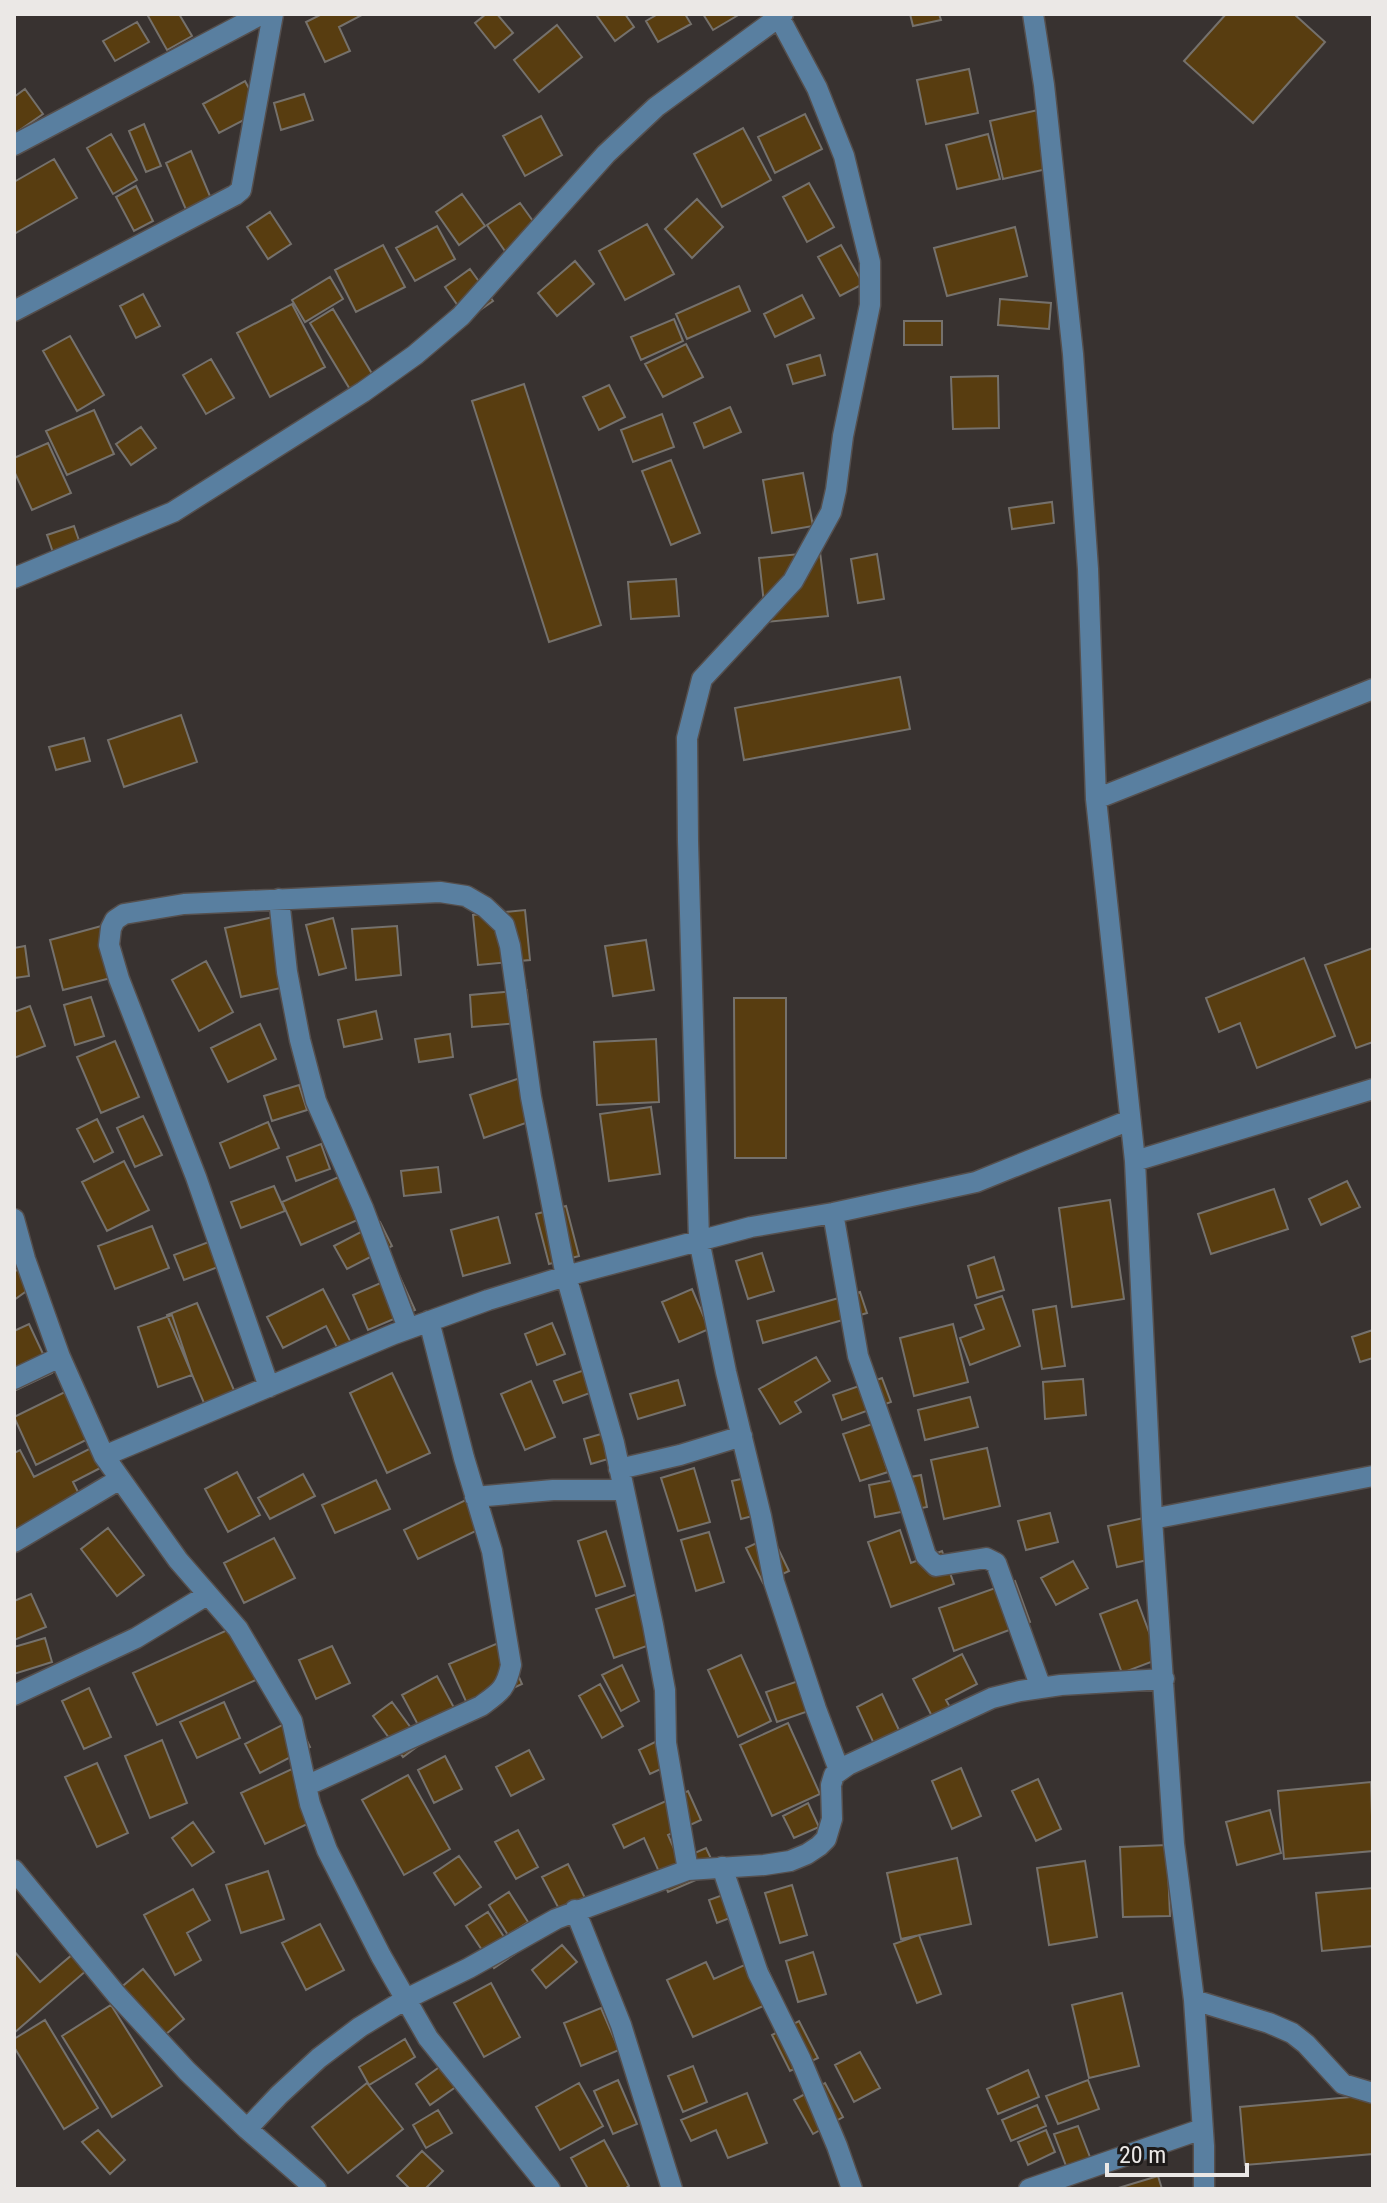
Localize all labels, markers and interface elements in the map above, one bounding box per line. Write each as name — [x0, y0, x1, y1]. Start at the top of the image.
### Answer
scale bar — [1107, 2127, 1247, 2177]
text: 20 m — [1119, 2141, 1166, 2169]

